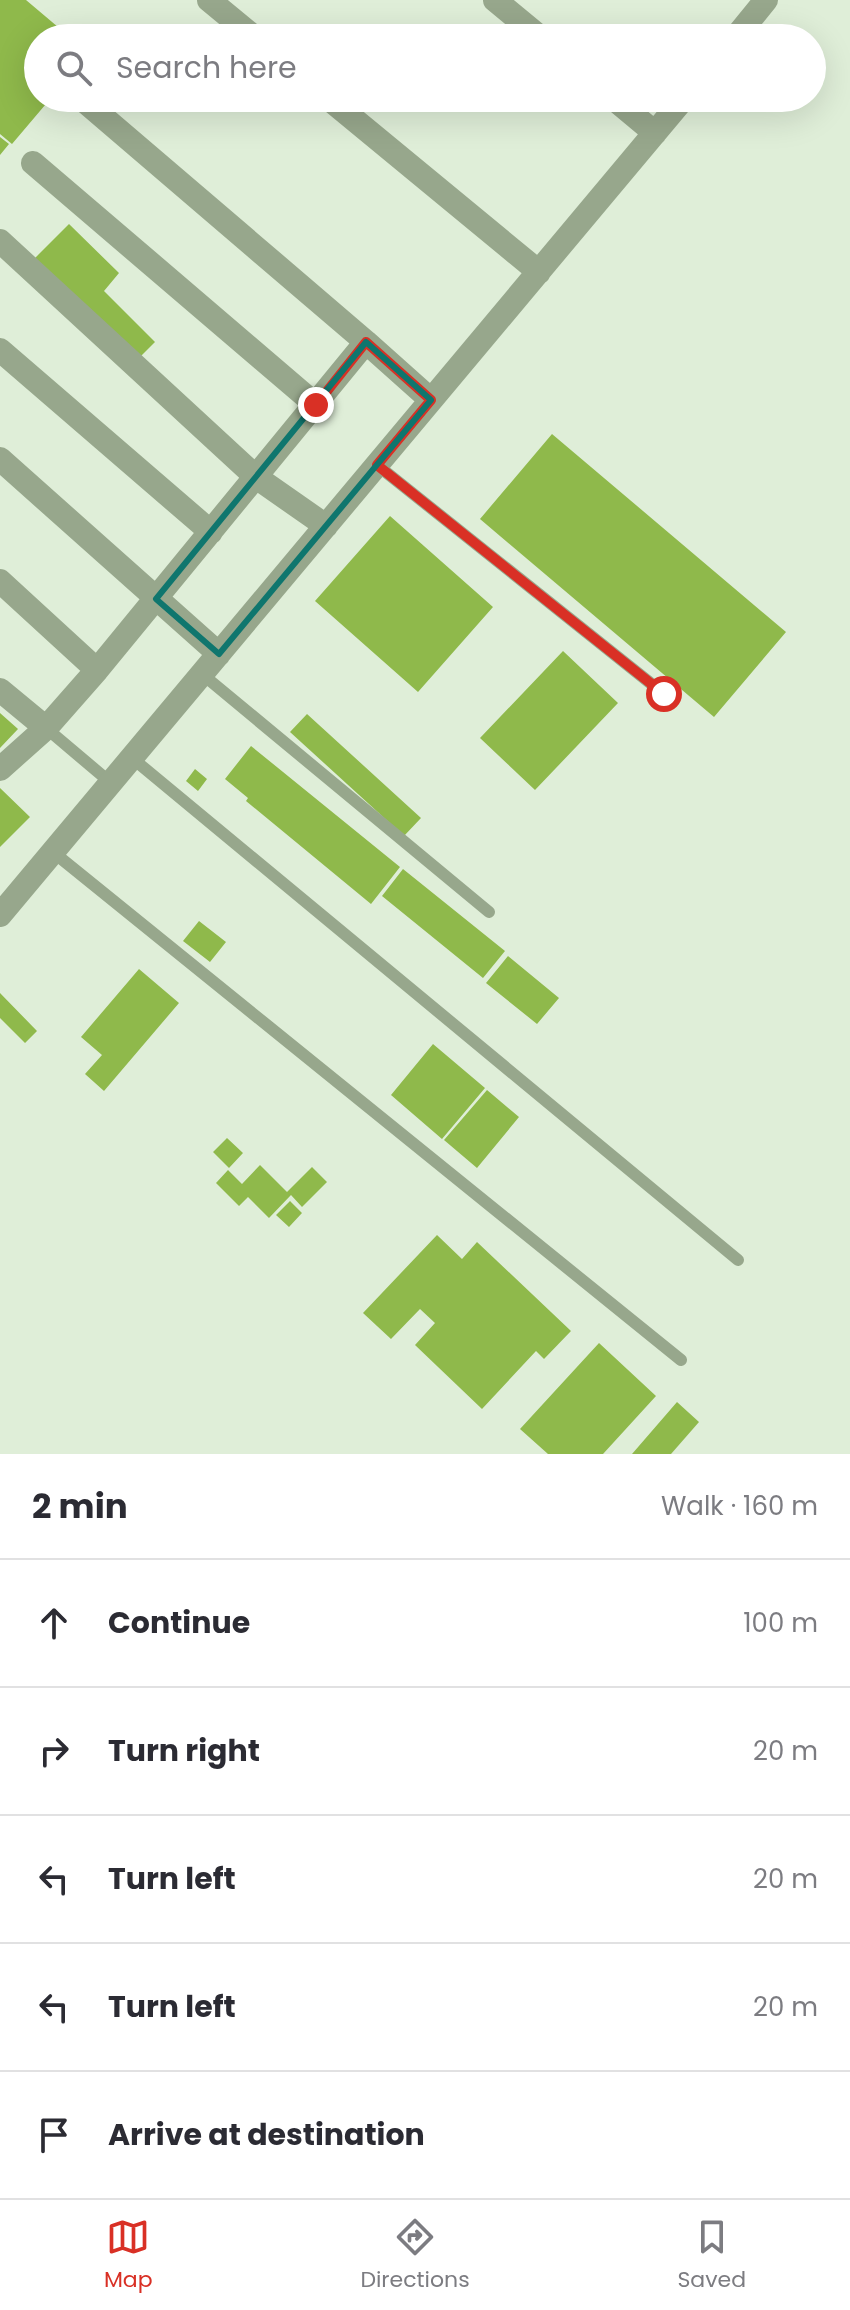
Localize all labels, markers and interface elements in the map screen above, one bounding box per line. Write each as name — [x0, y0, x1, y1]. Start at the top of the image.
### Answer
search box — [24, 24, 826, 112]
icon: search — [52, 46, 96, 90]
text: Search here — [116, 46, 297, 89]
route end — [298, 387, 334, 423]
route start — [646, 676, 682, 712]
text: 2 min — [32, 1482, 128, 1530]
text: Walk · 160 m — [661, 1488, 818, 1524]
icon: ahead — [32, 1601, 76, 1645]
text: Continue — [108, 1601, 250, 1644]
text: 100 m — [743, 1605, 818, 1641]
icon: right — [32, 1729, 76, 1773]
text: Turn right — [108, 1729, 260, 1772]
text: 20 m — [753, 1733, 818, 1769]
icon: left — [32, 1857, 76, 1901]
text: Turn left — [108, 1857, 236, 1900]
text: 20 m — [753, 1861, 818, 1897]
icon: left — [32, 1985, 76, 2029]
text: Turn left — [108, 1985, 236, 2028]
text: 20 m — [753, 1989, 818, 2025]
icon: arrive — [32, 2113, 76, 2157]
text: Arrive at destination — [108, 2113, 425, 2156]
tab: Map — [104, 2215, 153, 2296]
tab: Directions — [360, 2215, 470, 2296]
tab: Saved — [677, 2215, 746, 2296]

